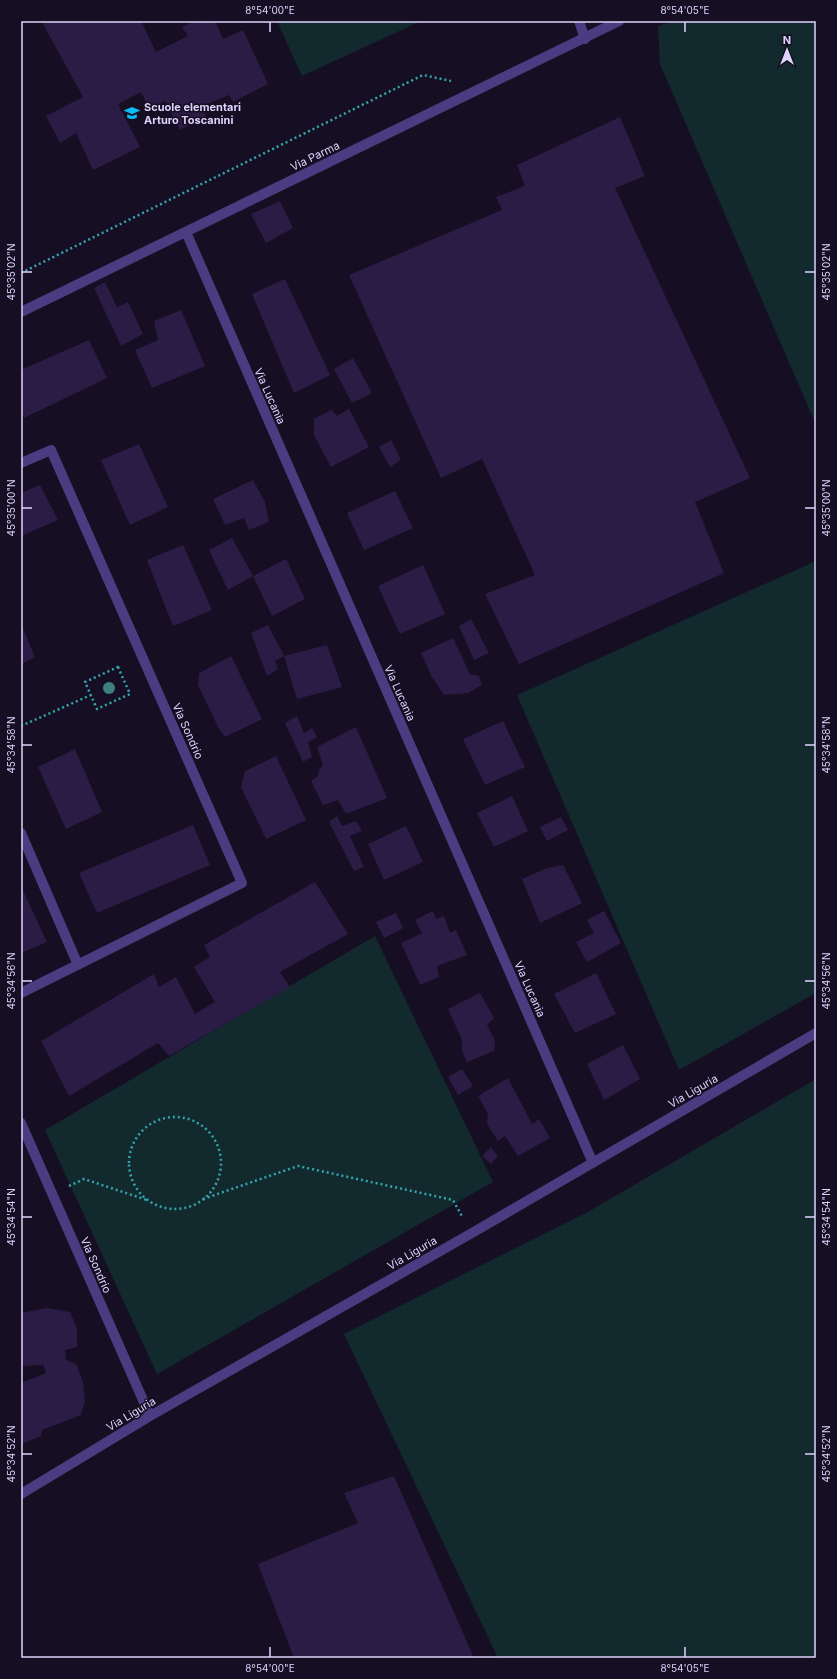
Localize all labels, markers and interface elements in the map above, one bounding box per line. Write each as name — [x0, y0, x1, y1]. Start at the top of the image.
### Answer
text: 8°54'00"E — [245, 4, 295, 16]
text: 8°54'05"E — [660, 4, 710, 16]
north arrow — [767, 30, 807, 70]
text: N — [783, 33, 791, 47]
place label: Scuole elementari Arturo Toscanini — [144, 100, 241, 127]
school or university icon: Scuole elementari Arturo Toscanini — [123, 104, 141, 122]
street label: Via Parma — [288, 138, 342, 174]
text: 45°35'02"N — [5, 244, 17, 300]
text: 45°35'02"N — [820, 244, 832, 300]
street label: Via Lucania — [251, 366, 289, 426]
text: 45°35'00"N — [5, 479, 17, 537]
text: 45°35'00"N — [820, 479, 832, 537]
street label: Via Lucania — [381, 663, 419, 723]
street label: Via Sondrio — [169, 701, 207, 762]
text: 45°34'58"N — [5, 716, 17, 774]
text: 45°34'58"N — [820, 716, 832, 774]
text: 45°34'56"N — [5, 952, 17, 1010]
text: 45°34'56"N — [820, 952, 832, 1010]
street label: Via Lucania — [511, 959, 549, 1019]
street label: Via Liguria — [666, 1071, 720, 1111]
text: 45°34'54"N — [5, 1188, 17, 1246]
text: 45°34'54"N — [820, 1188, 832, 1246]
street label: Via Liguria — [385, 1233, 439, 1273]
street label: Via Sondrio — [77, 1235, 115, 1296]
street label: Via Liguria — [104, 1394, 158, 1434]
text: 45°34'52"N — [5, 1425, 17, 1483]
text: 45°34'52"N — [820, 1425, 832, 1483]
text: 8°54'00"E — [245, 1662, 295, 1674]
text: 8°54'05"E — [660, 1662, 710, 1674]

